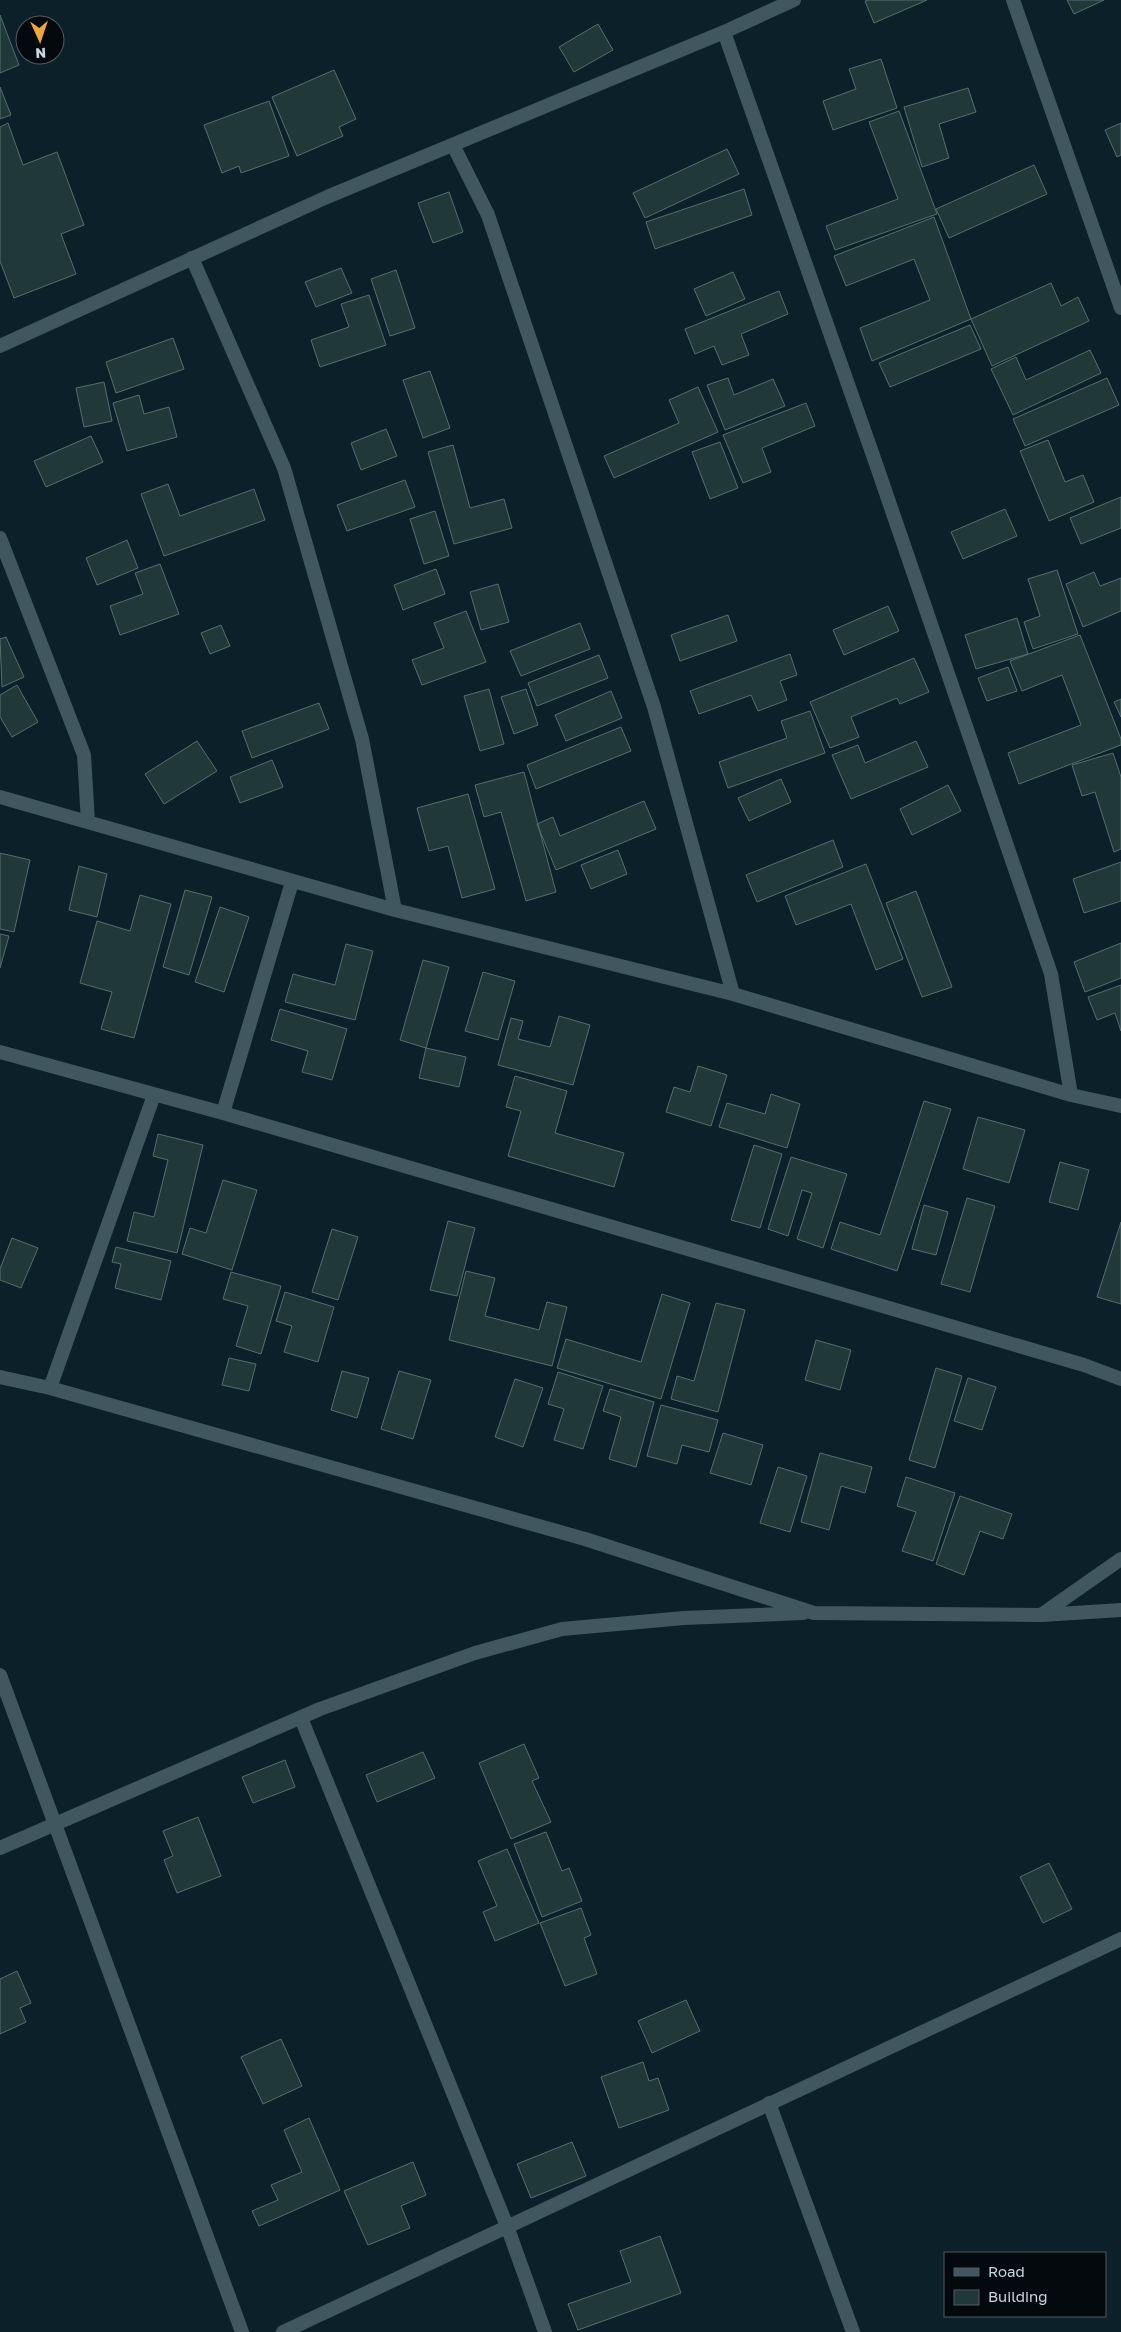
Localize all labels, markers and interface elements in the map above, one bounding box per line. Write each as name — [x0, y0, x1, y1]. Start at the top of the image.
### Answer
north arrow — [15, 15, 65, 65]
text: N — [35, 45, 46, 62]
legend — [944, 2252, 1106, 2317]
text: Road — [988, 2262, 1025, 2280]
text: Building — [988, 2287, 1048, 2305]

